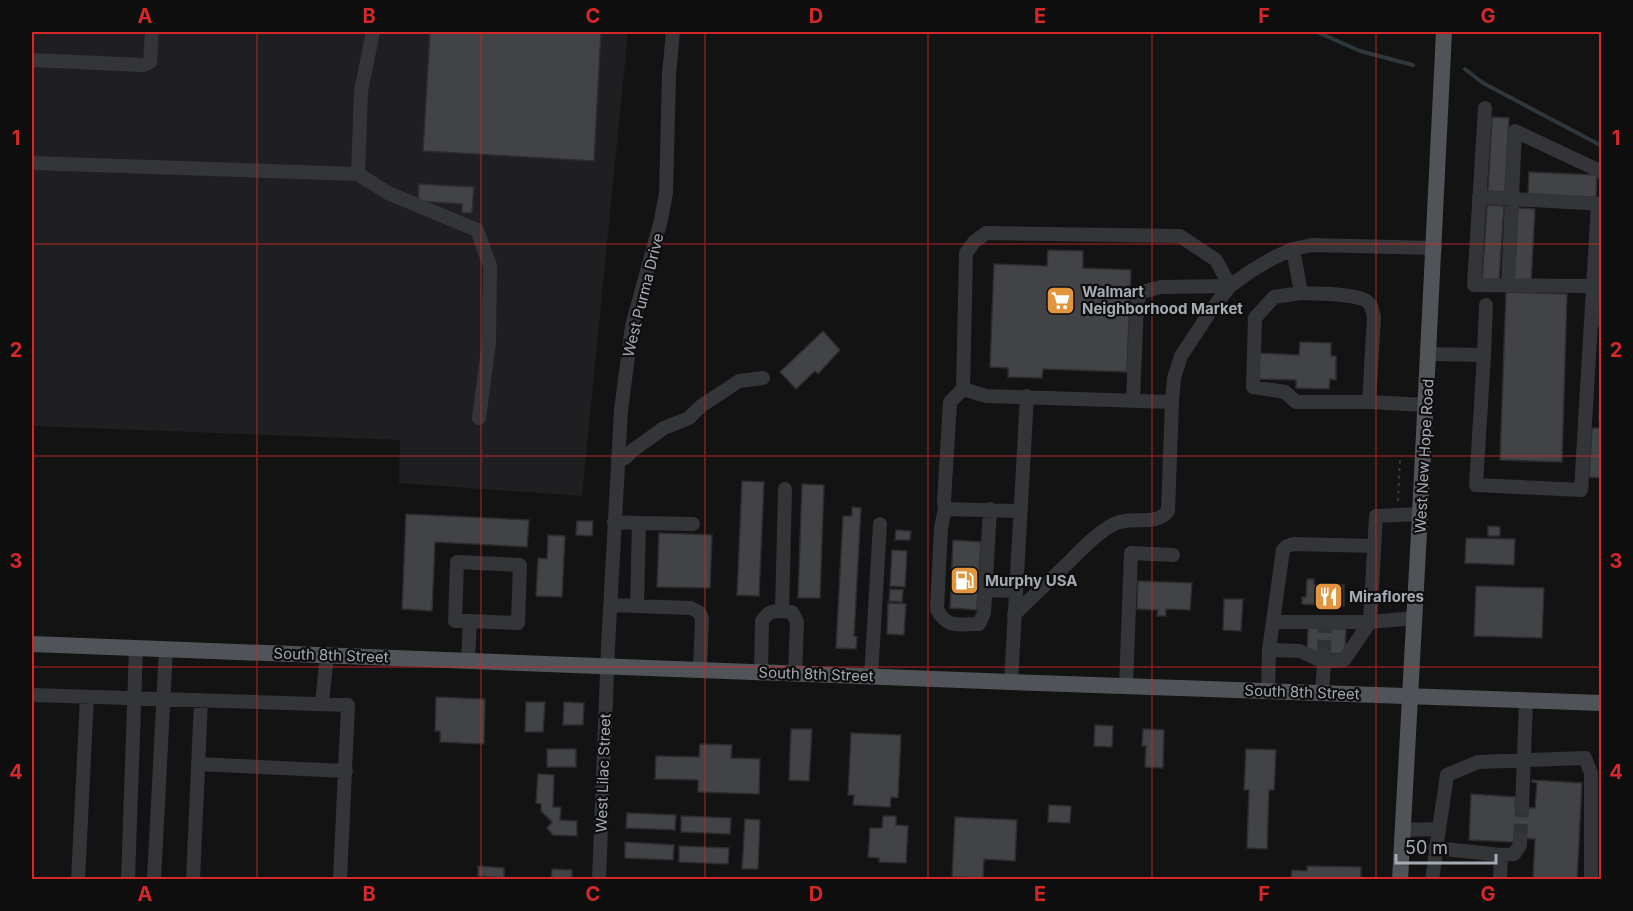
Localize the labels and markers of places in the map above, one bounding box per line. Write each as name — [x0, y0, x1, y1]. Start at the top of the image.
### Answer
place label: Walmart Neighborhood Market — [1082, 282, 1243, 318]
supermarket icon: Walmart Neighborhood Market — [1045, 284, 1077, 316]
fuel station icon: Murphy USA — [948, 564, 980, 596]
place label: Murphy USA — [985, 571, 1077, 590]
restaurant icon: Miraflores — [1312, 580, 1344, 612]
place label: Miraflores — [1349, 587, 1424, 606]

